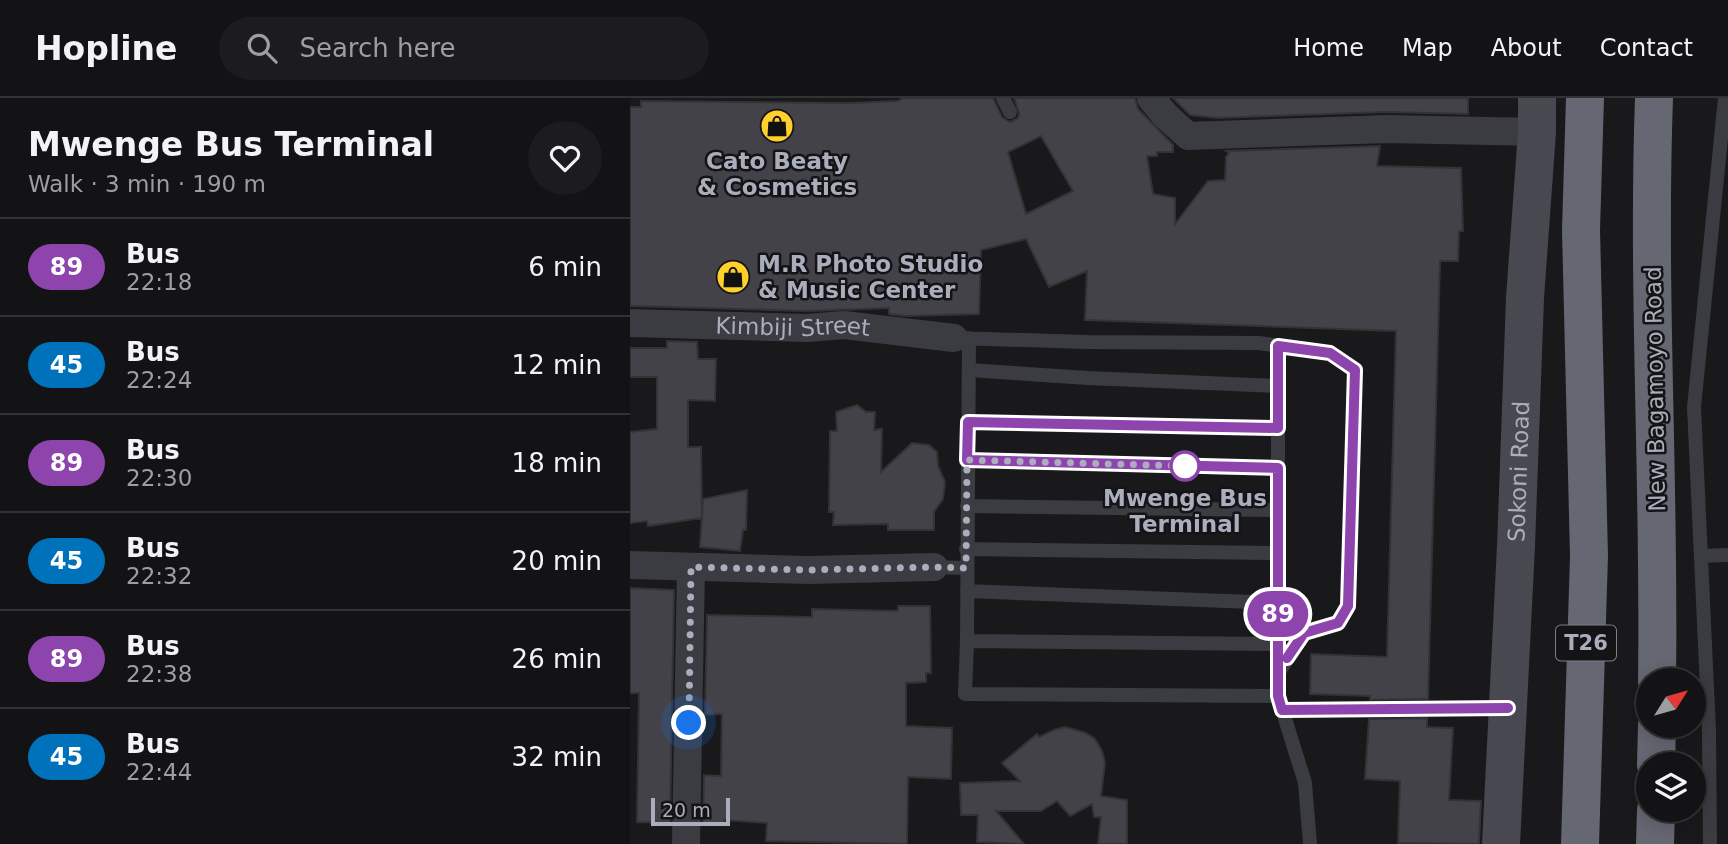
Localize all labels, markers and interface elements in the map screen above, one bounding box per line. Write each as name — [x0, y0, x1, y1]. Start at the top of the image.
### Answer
search box — [219, 17, 709, 80]
text: Hopline — [35, 29, 177, 68]
icon: search — [243, 29, 281, 67]
text: Search here — [299, 33, 456, 63]
text: Home — [1293, 34, 1364, 62]
text: Map — [1402, 34, 1453, 62]
text: About — [1491, 34, 1562, 62]
text: Contact — [1600, 34, 1693, 62]
shop icon: Cato Beaty & Cosmetics — [758, 107, 796, 145]
button: heart — [528, 121, 602, 195]
text: Mwenge Bus Terminal — [28, 125, 434, 164]
place label: Cato Beaty & Cosmetics — [697, 148, 857, 200]
text: Walk · 3 min · 190 m — [28, 171, 266, 197]
text: Bus — [126, 239, 180, 269]
place label: M.R Photo Studio & Music Center — [758, 251, 983, 303]
text: 6 min — [528, 252, 602, 282]
text: 89 — [50, 253, 83, 281]
shop icon: M.R Photo Studio & Music Center — [714, 258, 752, 296]
street label: New Bagamoyo Road — [1640, 266, 1670, 512]
text: 22:18 — [126, 269, 192, 295]
street label: Kimbiji Street — [715, 312, 872, 341]
text: Bus — [126, 337, 180, 367]
text: 12 min — [512, 350, 602, 380]
text: 45 — [50, 351, 83, 379]
text: 22:24 — [126, 367, 192, 393]
street label: Sokoni Road — [1503, 400, 1534, 542]
text: Bus — [126, 435, 180, 465]
text: 18 min — [512, 448, 602, 478]
text: 89 — [50, 449, 83, 477]
marker: Mwenge Bus Terminal — [1170, 451, 1200, 481]
text: 22:30 — [126, 465, 192, 491]
place label: Mwenge Bus Terminal — [1103, 485, 1267, 537]
text: Bus — [126, 533, 180, 563]
text: 20 min — [512, 546, 602, 576]
text: 45 — [50, 547, 83, 575]
text: 22:32 — [126, 563, 192, 589]
line badge: 89 — [1246, 591, 1310, 637]
text: 89 — [1261, 600, 1295, 628]
road number: T26 — [1556, 626, 1616, 660]
text: Bus — [126, 631, 180, 661]
text: 26 min — [512, 644, 602, 674]
text: 89 — [50, 645, 83, 673]
text: 22:38 — [126, 661, 192, 687]
north arrow — [1636, 668, 1706, 738]
map controls — [1636, 668, 1706, 822]
your location — [671, 705, 706, 740]
text: Bus — [126, 729, 180, 759]
text: 32 min — [512, 742, 602, 772]
text: 45 — [50, 743, 83, 771]
button: layers — [1636, 752, 1706, 822]
text: 22:44 — [126, 759, 192, 785]
scale bar — [651, 795, 730, 827]
text: 20 m — [662, 799, 711, 821]

